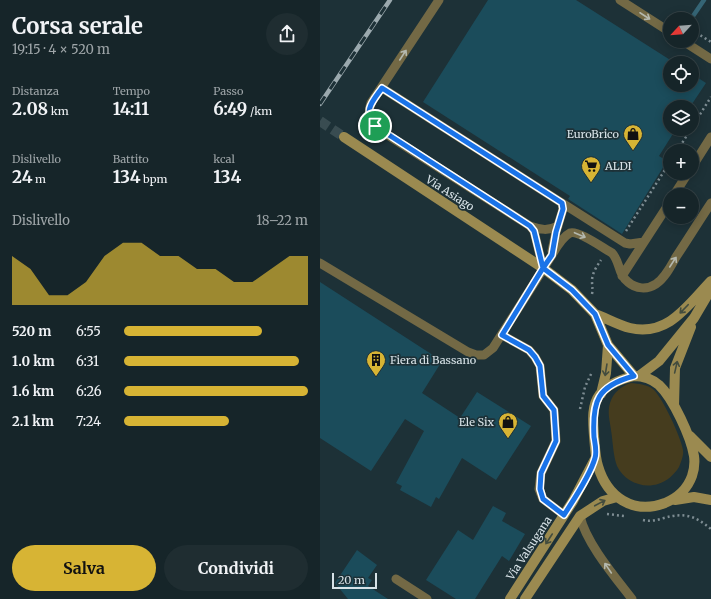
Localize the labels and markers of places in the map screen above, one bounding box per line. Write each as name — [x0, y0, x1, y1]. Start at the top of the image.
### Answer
pin — [358, 109, 392, 143]
shop icon: EuroBrico — [622, 123, 644, 151]
place label: EuroBrico — [567, 127, 620, 141]
supermarket icon: ALDI — [580, 155, 602, 183]
place label: ALDI — [604, 159, 632, 173]
building icon: Fiera di Bassano — [365, 349, 387, 377]
place label: Fiera di Bassano — [390, 353, 477, 367]
shop icon: Ele Six — [497, 411, 519, 439]
place label: Ele Six — [459, 415, 494, 429]

